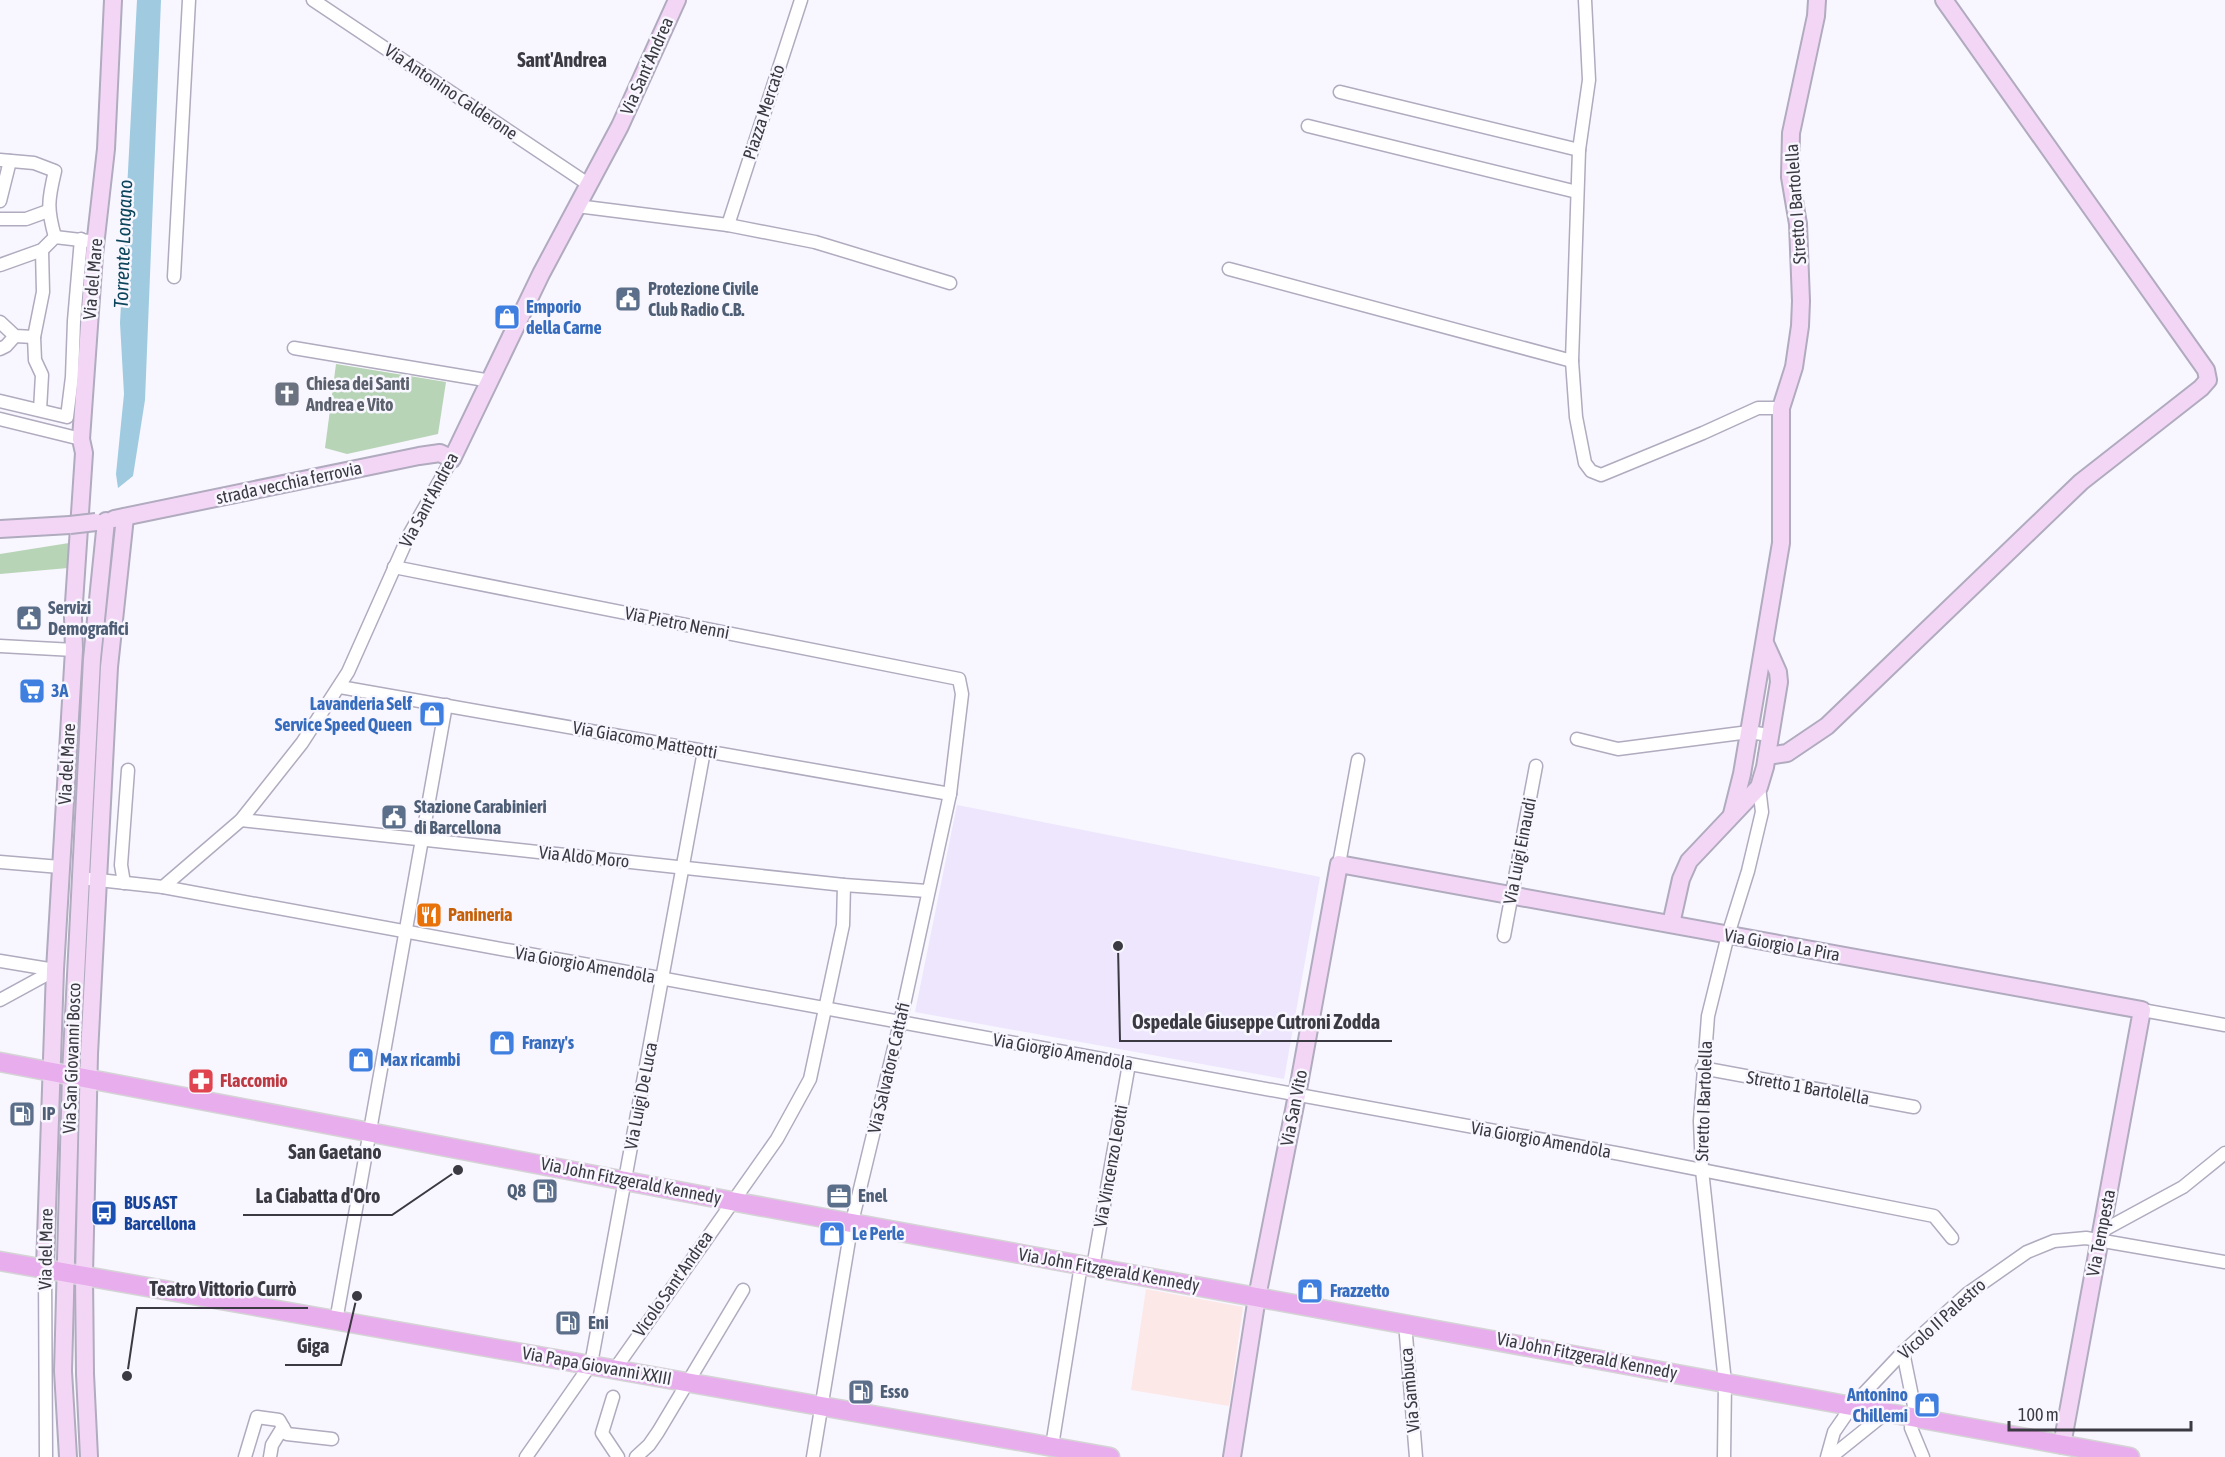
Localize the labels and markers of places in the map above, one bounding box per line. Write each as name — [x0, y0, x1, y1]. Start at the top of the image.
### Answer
place label: Protezione Civile Club Radio C.B. — [648, 278, 759, 320]
public building icon: Protezione Civile Club Radio C.B. — [613, 284, 643, 314]
place label: Emporio della Carne — [526, 296, 602, 338]
shop icon: Emporio della Carne — [492, 302, 522, 332]
place label: Chiesa dei Santi Andrea e Vito — [305, 373, 410, 415]
church icon: Chiesa dei Santi Andrea e Vito — [272, 379, 302, 409]
place label: Servizi Demografici — [48, 597, 129, 639]
public building icon: Servizi Demografici — [14, 603, 44, 633]
supermarket icon: 3A — [17, 676, 47, 706]
place label: 3A — [51, 680, 68, 701]
place label: Lavanderia Self Service Speed Queen — [275, 693, 413, 735]
shop icon: Lavanderia Self Service Speed Queen — [417, 699, 447, 729]
place label: Stazione Carabinieri di Barcellona — [414, 796, 547, 838]
public building icon: Stazione Carabinieri di Barcellona — [379, 802, 409, 832]
restaurant icon: Panineria — [414, 900, 444, 930]
place label: Panineria — [448, 904, 512, 925]
callout: Ospedale Giuseppe Cutroni Zodda — [1120, 1003, 1392, 1041]
shop icon: Franzy's — [487, 1028, 517, 1058]
place label: Franzy's — [522, 1032, 575, 1053]
shop icon: Max ricambi — [346, 1045, 376, 1075]
place label: Max ricambi — [380, 1049, 460, 1070]
pharmacy icon: Flaccomio — [186, 1066, 216, 1096]
place label: Flaccomio — [220, 1070, 288, 1091]
fuel station icon: IP — [7, 1099, 37, 1129]
place label: IP — [42, 1103, 56, 1124]
fuel station icon: Q8 — [530, 1176, 560, 1206]
callout: La Ciabatta d'Oro — [243, 1177, 392, 1215]
place label: Q8 — [507, 1180, 527, 1201]
office icon: Enel — [824, 1181, 854, 1211]
place label: Enel — [858, 1185, 888, 1206]
place label: BUS AST Barcellona — [124, 1192, 196, 1234]
bus stop icon: BUS AST Barcellona — [89, 1198, 119, 1228]
shop icon: Le Perle — [817, 1219, 847, 1249]
place label: Le Perle — [852, 1223, 905, 1244]
callout: Teatro Vittorio Currò — [137, 1270, 308, 1308]
shop icon: Frazzetto — [1295, 1276, 1325, 1306]
place label: Frazzetto — [1330, 1280, 1390, 1301]
fuel station icon: Eni — [553, 1308, 583, 1338]
place label: Eni — [588, 1312, 609, 1333]
callout: Giga — [285, 1327, 341, 1365]
fuel station icon: Esso — [846, 1377, 876, 1407]
place label: Esso — [880, 1381, 909, 1402]
place label: Antonino Chillemi — [1846, 1384, 1908, 1426]
shop icon: Antonino Chillemi — [1912, 1390, 1942, 1420]

